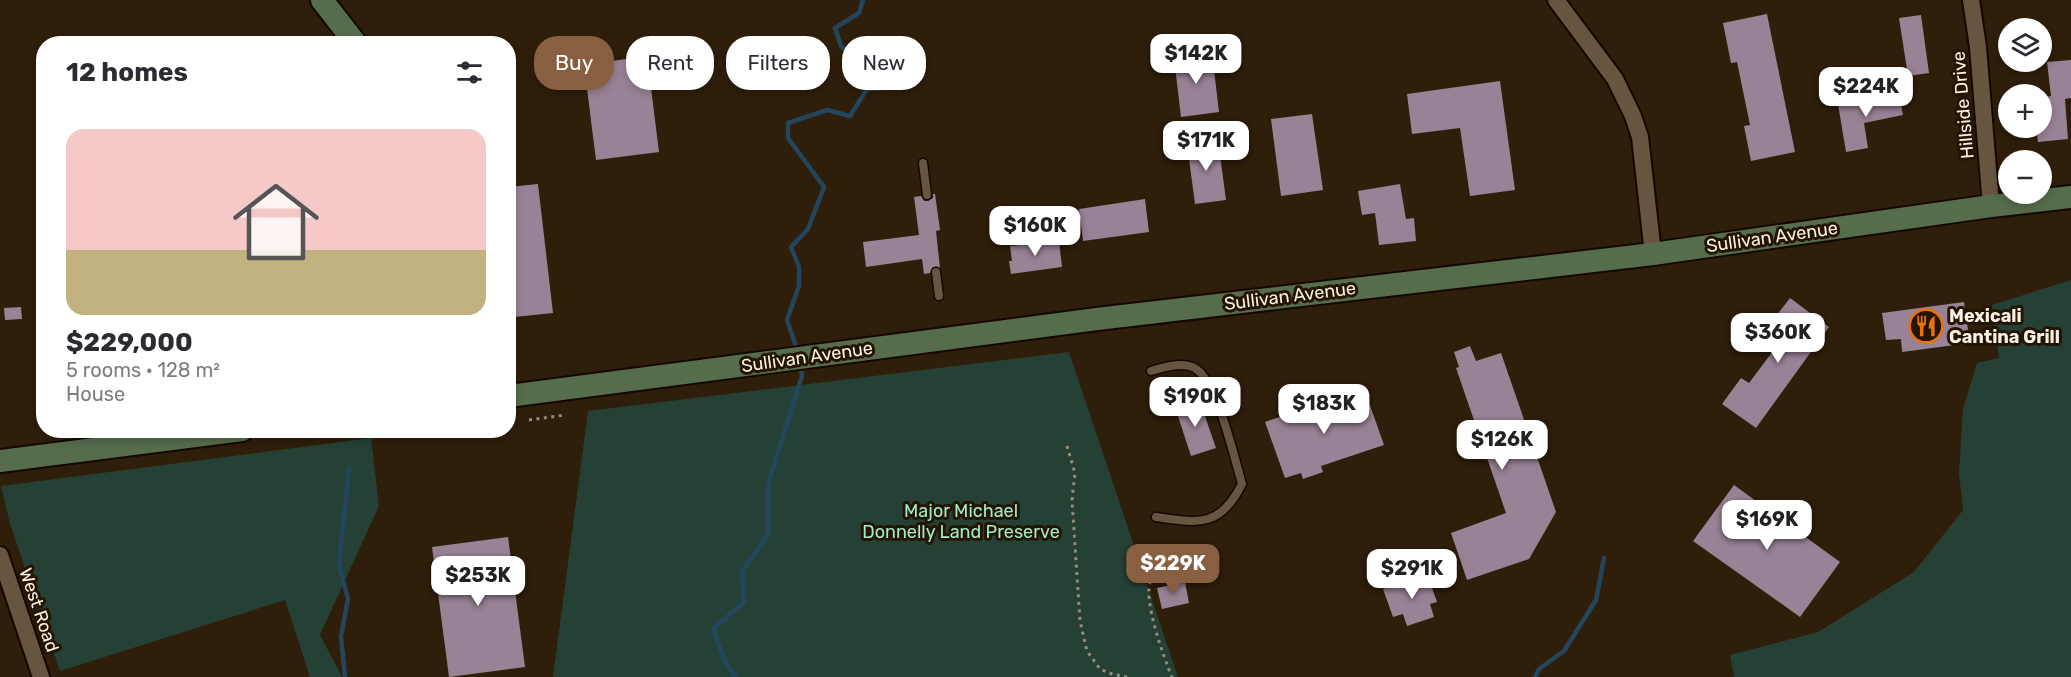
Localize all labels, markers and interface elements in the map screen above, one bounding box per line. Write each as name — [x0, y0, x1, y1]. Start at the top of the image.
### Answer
map controls — [1998, 18, 2052, 204]
button: layers — [1998, 18, 2052, 72]
pin: $142K — [1154, 34, 1238, 85]
chip: Buy — [534, 36, 614, 90]
chip: Rent — [626, 36, 714, 90]
chip: Filters — [726, 36, 830, 90]
chip: New — [842, 36, 926, 90]
text: $142K — [1164, 41, 1228, 65]
street label: Hillside Drive — [1947, 50, 1979, 160]
icon: filters — [453, 56, 486, 89]
text: 12 homes — [66, 57, 188, 88]
pin: $224K — [1824, 67, 1908, 118]
text: $224K — [1833, 74, 1899, 98]
button: + — [1998, 84, 2052, 138]
pin: $171K — [1164, 121, 1248, 172]
text: $171K — [1177, 128, 1235, 152]
button: − — [1998, 150, 2052, 204]
icon: home — [222, 168, 330, 276]
pin: $160K — [993, 206, 1077, 257]
text: $160K — [1003, 213, 1067, 237]
street label: Sullivan Avenue — [1705, 217, 1839, 257]
street label: Sullivan Avenue — [1223, 277, 1357, 315]
place label: Mexicali Cantina Grill — [1949, 305, 2060, 348]
restaurant icon: Mexicali Cantina Grill — [1908, 308, 1944, 344]
pin: $360K — [1736, 313, 1820, 364]
text: $360K — [1745, 320, 1811, 344]
text: $229,000 — [66, 327, 193, 358]
street label: Sullivan Avenue — [740, 337, 874, 377]
text: 5 rooms · 128 m² — [66, 358, 220, 382]
pin: $190K — [1153, 377, 1237, 428]
text: House — [66, 382, 125, 406]
text: $190K — [1164, 384, 1226, 408]
pin: $183K — [1282, 384, 1366, 435]
text: $183K — [1292, 391, 1356, 415]
pin: $126K — [1460, 420, 1544, 471]
text: $126K — [1471, 427, 1533, 451]
park label: Major Michael Donnelly Land Preserve — [862, 500, 1060, 543]
pin: $169K — [1725, 500, 1809, 551]
text: $169K — [1736, 507, 1798, 531]
pin: $229K — [1131, 544, 1215, 595]
pin: $291K — [1370, 549, 1454, 600]
text: $229K — [1140, 551, 1206, 575]
pin: $253K — [436, 556, 520, 607]
text: $291K — [1381, 556, 1443, 580]
text: $253K — [445, 563, 511, 587]
street label: West Road — [14, 565, 64, 655]

